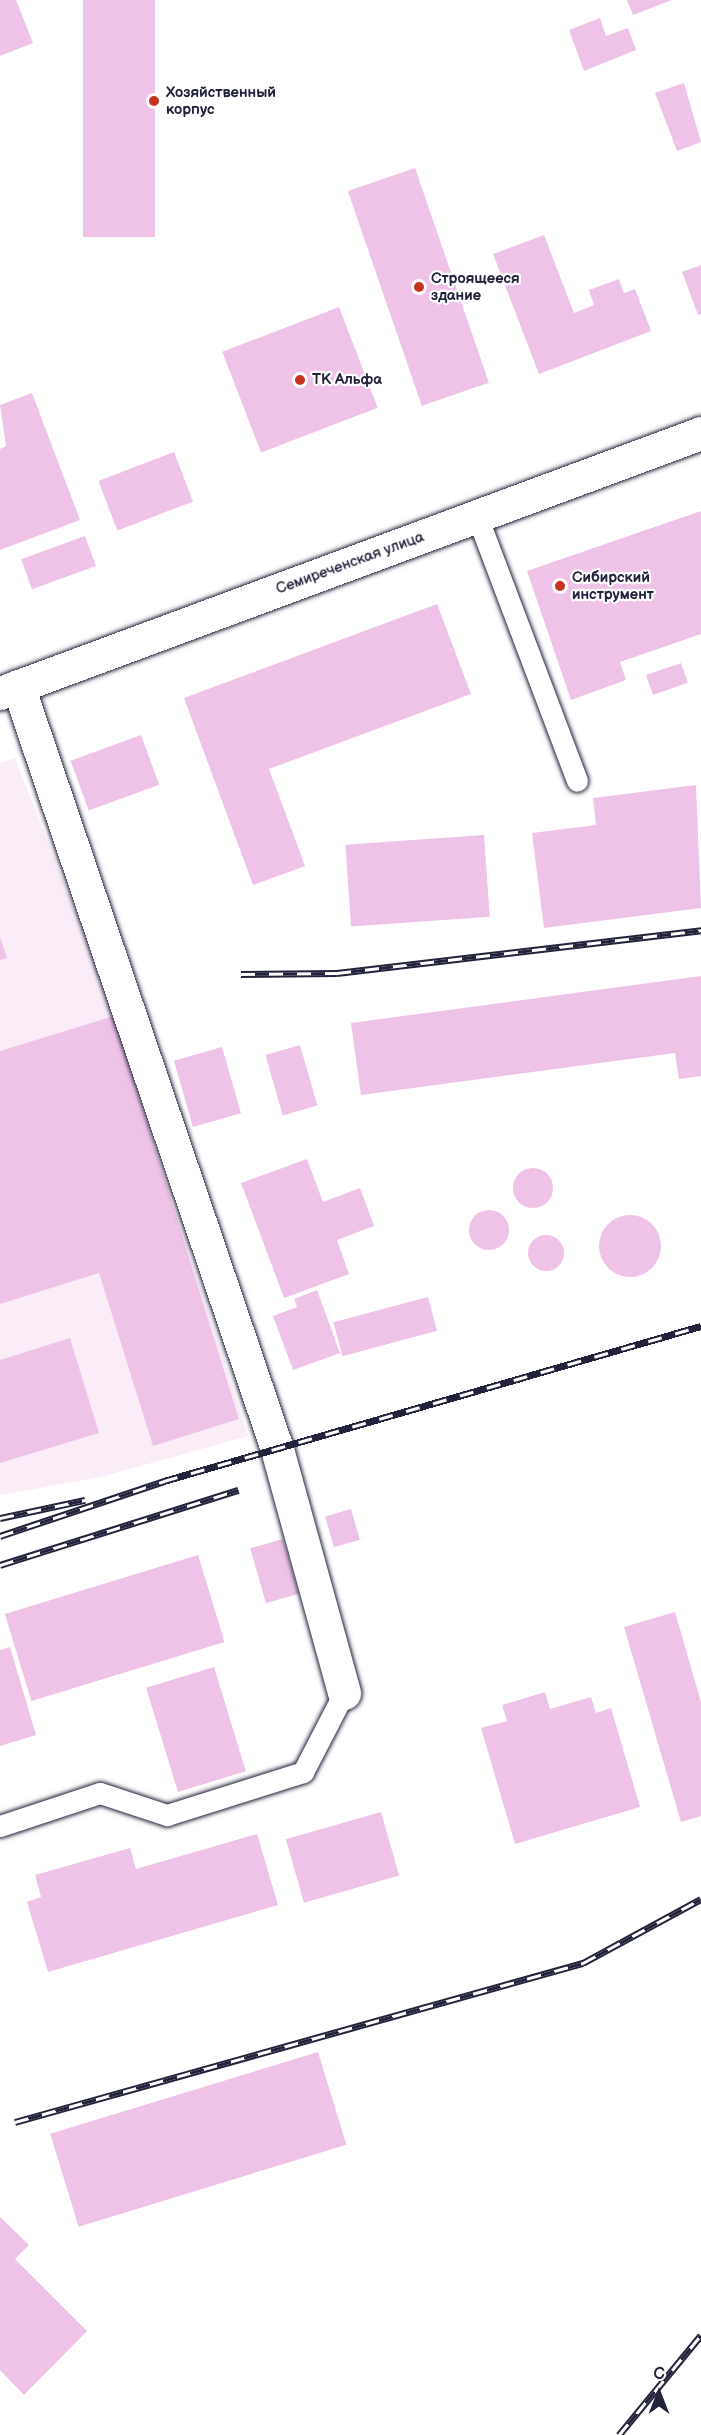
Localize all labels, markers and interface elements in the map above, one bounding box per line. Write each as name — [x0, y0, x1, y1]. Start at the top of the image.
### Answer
place label: Хозяйственный корпус — [166, 83, 276, 118]
marker: Хозяйственный корпус — [147, 94, 161, 108]
place label: Строящееся здание — [431, 269, 520, 304]
marker: Строящееся здание — [412, 280, 426, 294]
place label: ТК Альфа — [312, 371, 382, 389]
marker: ТК Альфа — [293, 373, 307, 387]
street label: Семиреченская улица — [274, 528, 426, 598]
place label: Сибирский инструмент — [572, 568, 654, 603]
marker: Сибирский инструмент — [553, 579, 567, 593]
north arrow — [629, 2363, 689, 2423]
text: С — [653, 2365, 665, 2384]

